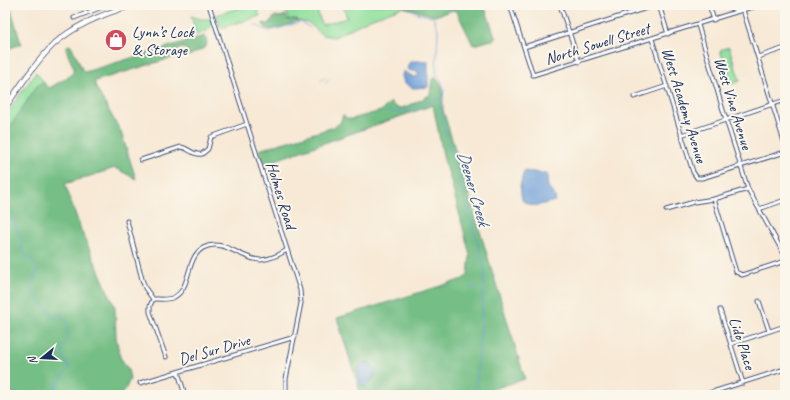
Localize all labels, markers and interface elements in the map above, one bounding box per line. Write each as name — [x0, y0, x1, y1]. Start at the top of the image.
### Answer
street label: North Sowell Street — [543, 18, 655, 69]
place label: Lynn’s Lock & Storage — [132, 22, 195, 60]
shop icon: Lynn’s Lock & Storage — [103, 27, 129, 53]
street label: West Academy Avenue — [657, 45, 712, 167]
street label: West Vine Avenue — [710, 55, 757, 154]
water label: Deener Creek — [453, 149, 495, 230]
street label: Holmes Road — [261, 159, 301, 234]
street label: Lido Place — [724, 315, 760, 374]
street label: Del Sur Drive — [176, 330, 254, 370]
north arrow — [22, 338, 62, 378]
text: N — [24, 354, 40, 366]

